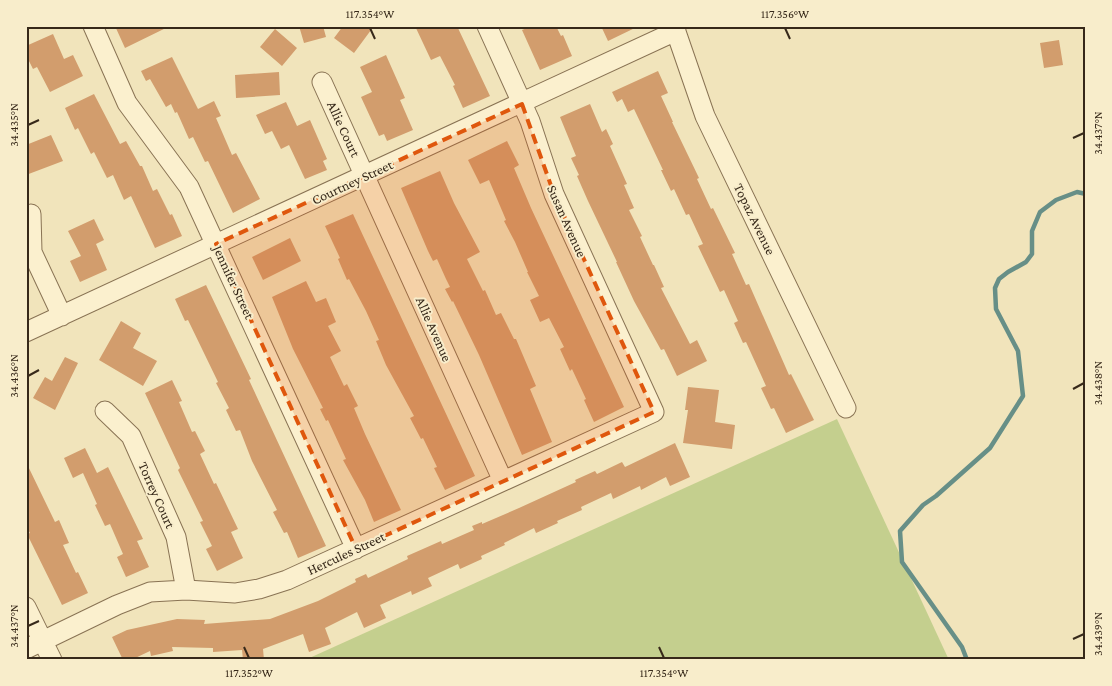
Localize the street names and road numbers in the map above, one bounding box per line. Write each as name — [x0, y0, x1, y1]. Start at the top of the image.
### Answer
street label: Allie Court — [324, 98, 364, 160]
street label: Courtney Street — [309, 156, 395, 208]
street label: Topaz Avenue — [731, 181, 779, 257]
street label: Susan Avenue — [544, 182, 590, 260]
street label: Jennifer Street — [209, 241, 258, 322]
street label: Allie Avenue — [413, 294, 455, 364]
street label: Torrey Court — [135, 459, 179, 531]
street label: Hercules Street — [305, 528, 388, 578]

